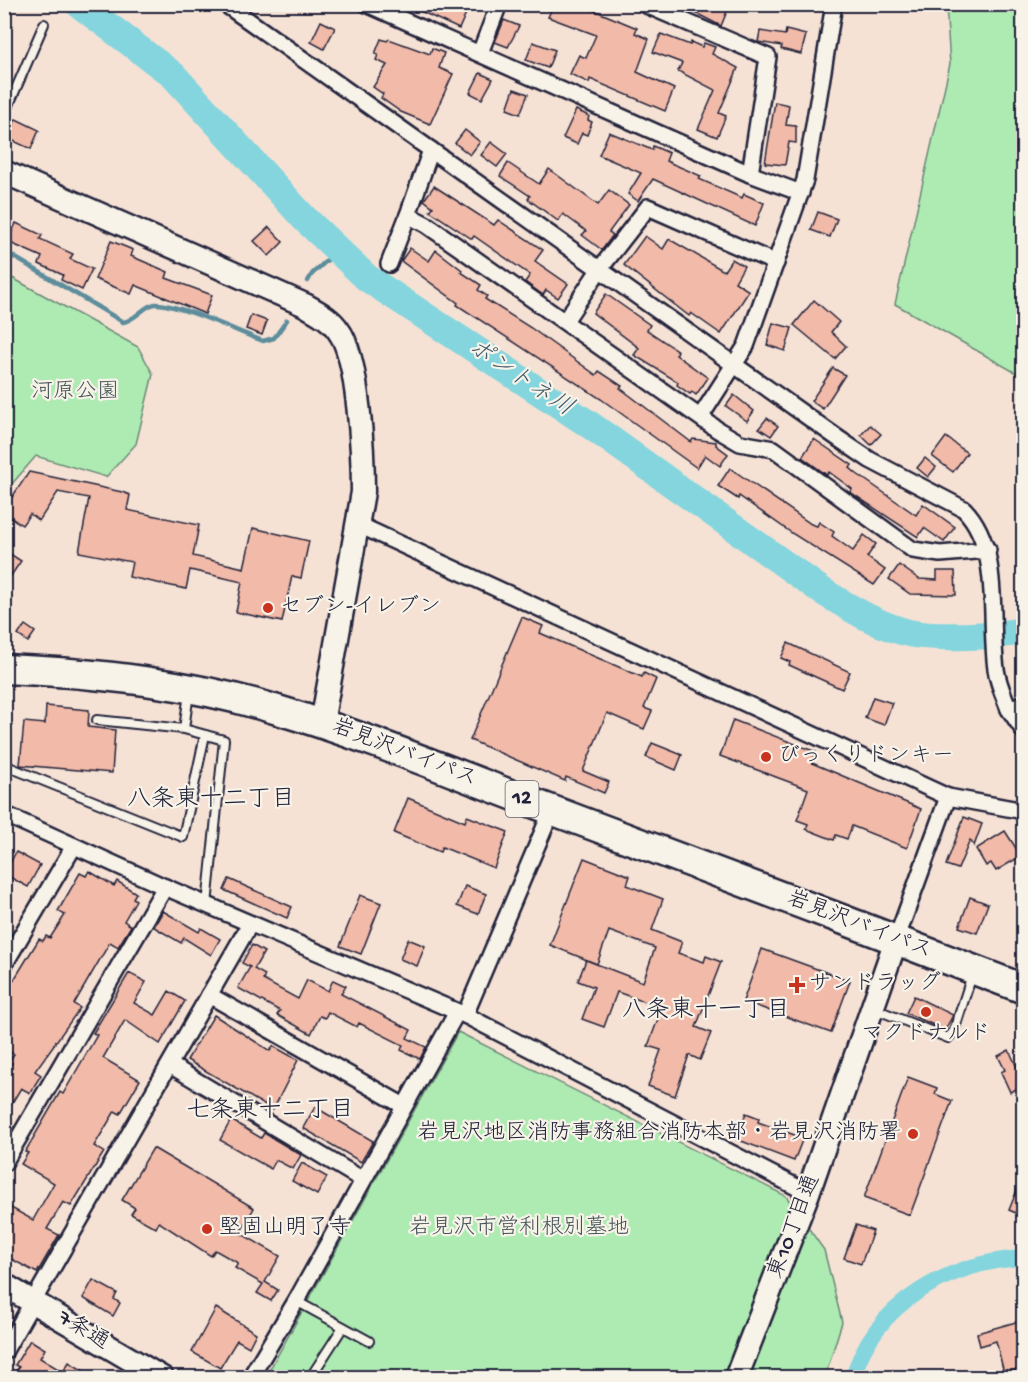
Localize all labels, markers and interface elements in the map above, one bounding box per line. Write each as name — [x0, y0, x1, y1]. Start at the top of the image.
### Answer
water label: ポントネ川 — [462, 334, 578, 424]
park label: 河原公園 — [31, 380, 119, 406]
place label: セブン-イレブン — [280, 594, 441, 621]
marker: セブン-イレブン — [261, 601, 275, 615]
street label: 岩見沢バイパス — [328, 713, 481, 794]
place label: びっくりドンキー — [778, 744, 954, 770]
marker: びっくりドンキー — [759, 750, 773, 764]
road number: 12 — [506, 781, 538, 817]
district label: 八条東十二丁目 — [127, 785, 295, 815]
street label: 岩見沢バイパス — [783, 885, 936, 966]
place label: サンドラッグ — [809, 971, 941, 998]
marker: サンドラッグ — [790, 978, 804, 992]
district label: 八条東十一丁目 — [622, 996, 790, 1026]
marker: マクドナルド — [919, 1005, 933, 1019]
place label: マクドナルド — [861, 1022, 991, 1048]
district label: 七条東十二丁目 — [186, 1096, 354, 1126]
place label: 岩見沢地区消防事務組合消防本部・岩見沢消防署 — [417, 1120, 901, 1147]
marker: 岩見沢地区消防事務組合消防本部・岩見沢消防署 — [906, 1127, 920, 1141]
street label: 東10丁目通 — [762, 1171, 827, 1283]
place label: 堅固山明了寺 — [219, 1215, 351, 1242]
park label: 岩見沢市営利根別墓地 — [409, 1215, 629, 1242]
marker: 堅固山明了寺 — [200, 1222, 214, 1236]
street label: 7条通 — [52, 1304, 114, 1356]

